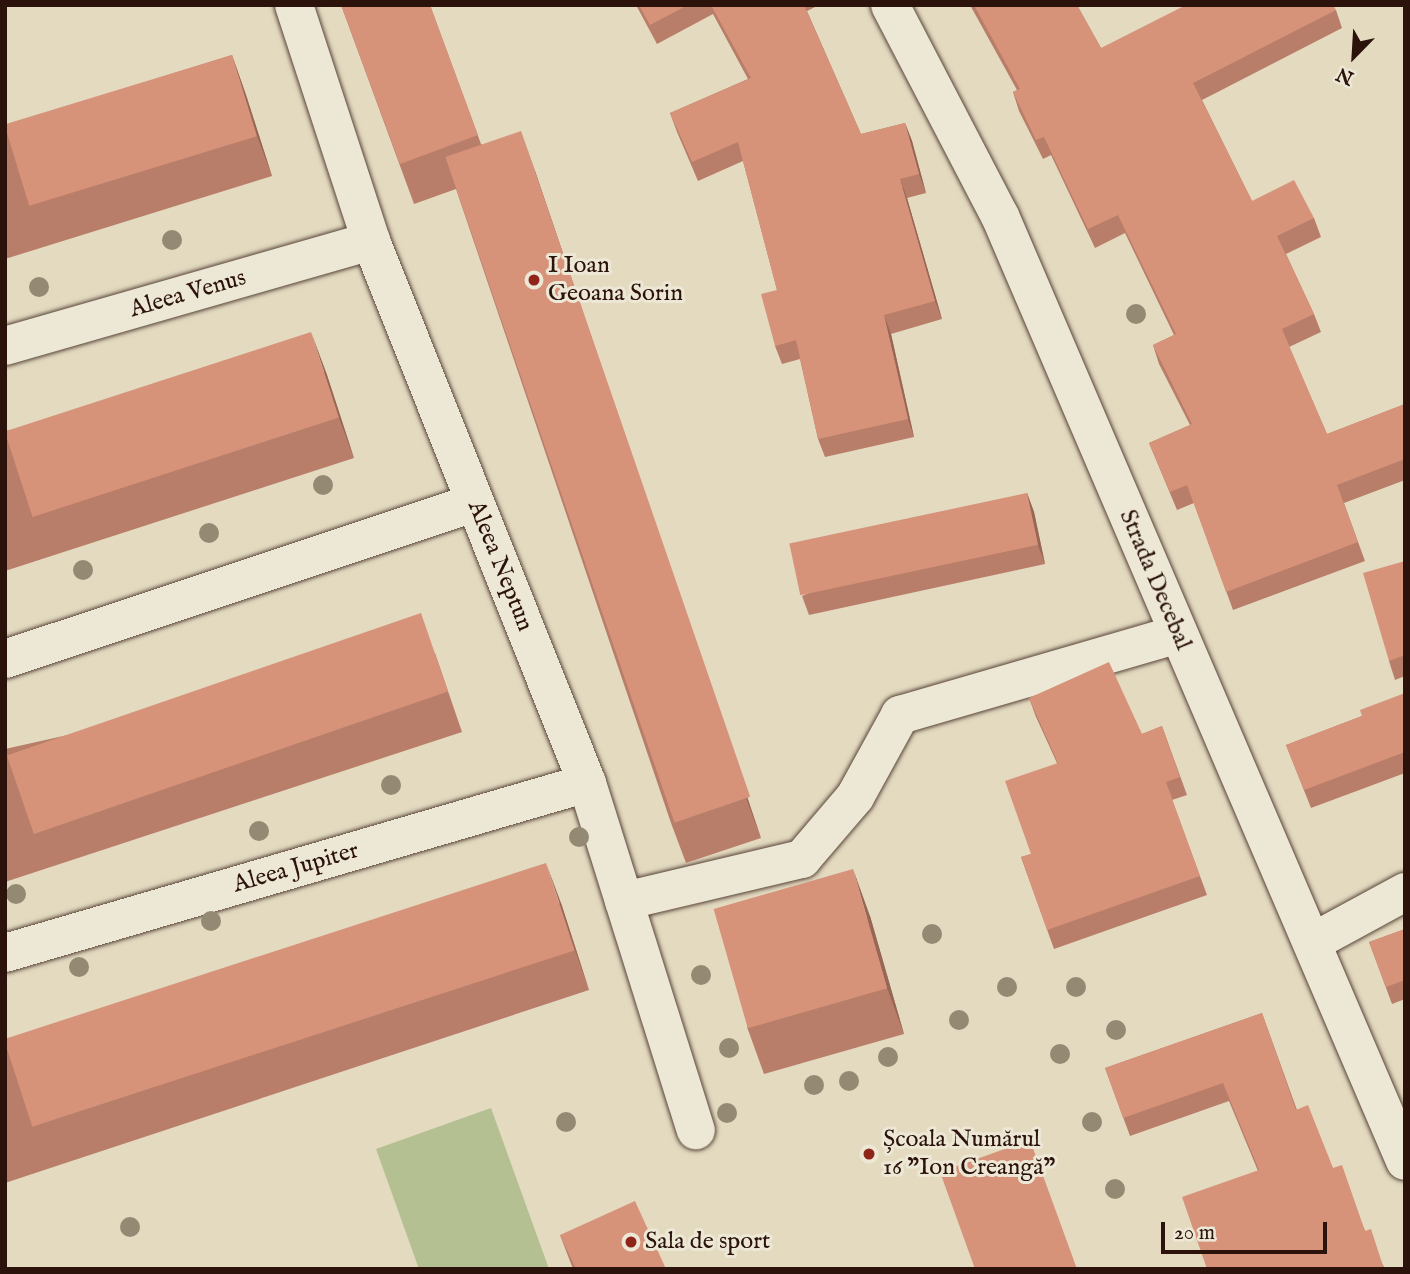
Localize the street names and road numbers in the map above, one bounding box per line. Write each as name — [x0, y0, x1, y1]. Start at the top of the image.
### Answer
street label: Aleea Venus — [127, 264, 249, 324]
street label: Aleea Neptun — [461, 497, 539, 635]
street label: Strada Decebal — [1113, 506, 1197, 654]
street label: Aleea Jupiter — [230, 836, 362, 900]

